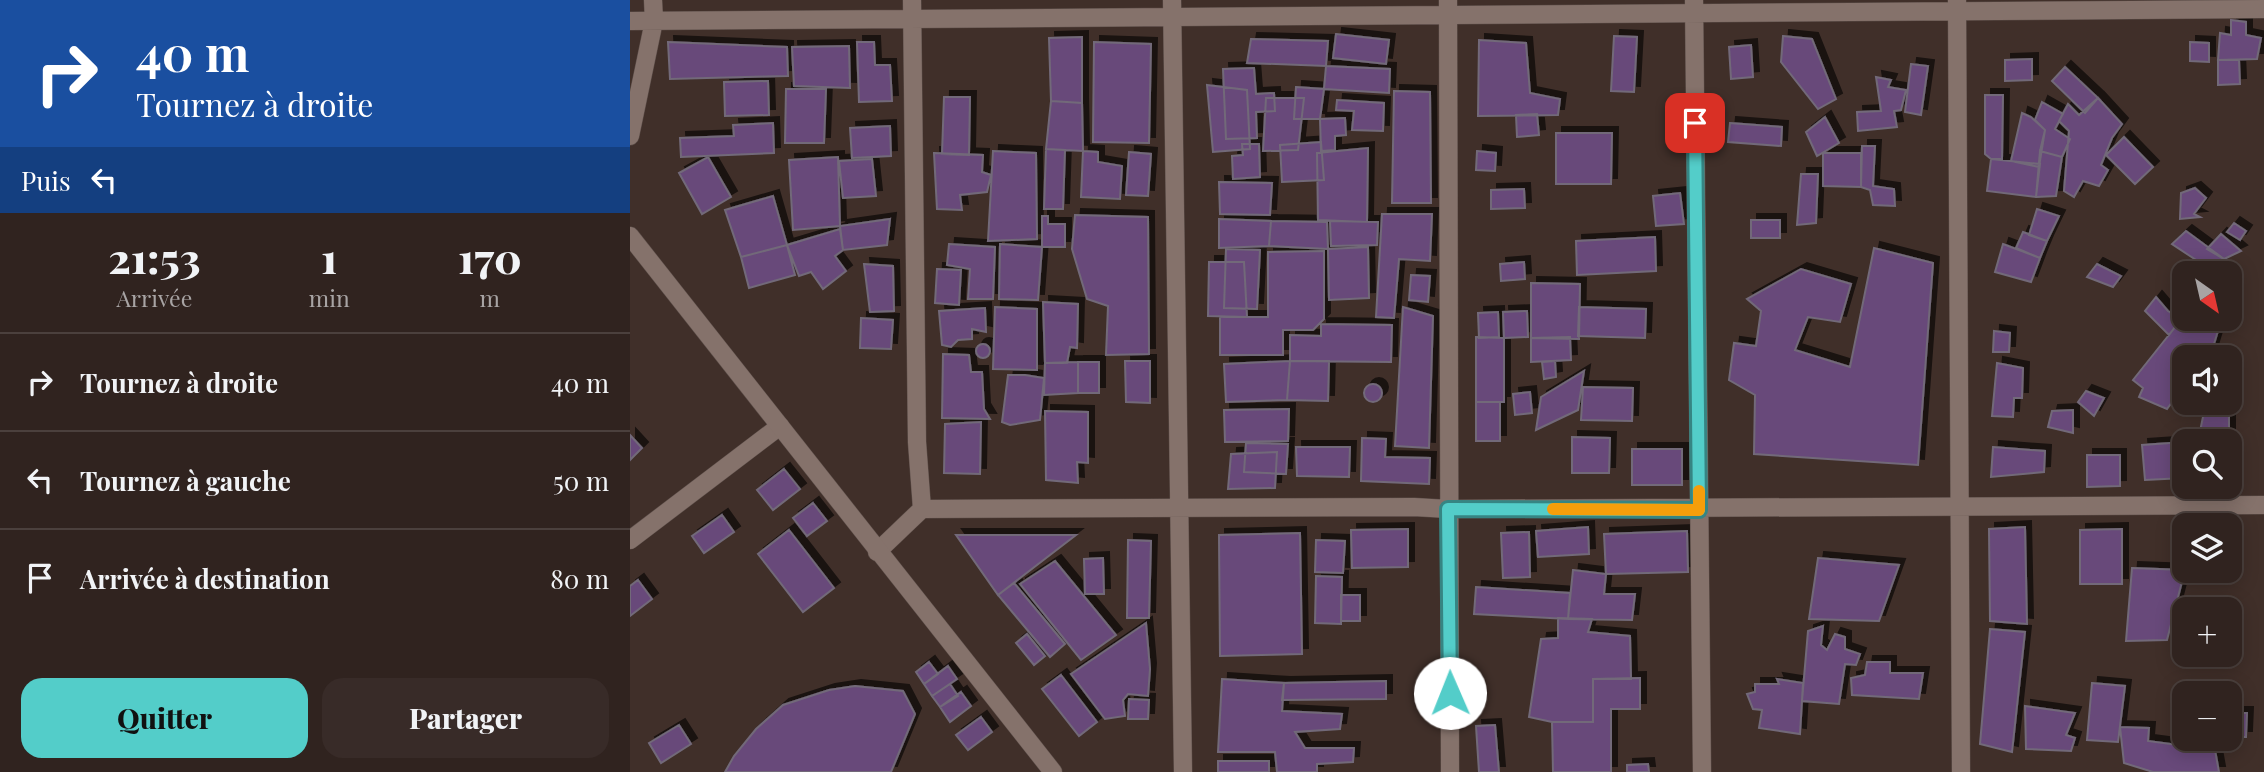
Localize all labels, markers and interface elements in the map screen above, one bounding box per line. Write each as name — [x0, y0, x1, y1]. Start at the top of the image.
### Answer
text: 40 m — [136, 19, 249, 84]
icon: right — [21, 28, 112, 119]
text: Tournez à droite — [136, 82, 374, 125]
pin — [1665, 93, 1725, 153]
icon: arrive — [1676, 104, 1714, 142]
icon: left — [85, 161, 123, 199]
text: Puis — [21, 163, 71, 198]
text: 21:53 — [108, 229, 201, 285]
text: 1 — [321, 229, 337, 285]
text: 170 — [458, 229, 522, 285]
north arrow — [2172, 261, 2242, 331]
map controls — [2172, 261, 2242, 751]
text: Arrivée — [116, 282, 192, 313]
text: min — [309, 282, 350, 313]
text: m — [480, 282, 500, 313]
button: sound — [2172, 345, 2242, 415]
icon: right — [21, 363, 59, 401]
text: Tournez à droite — [80, 365, 278, 400]
text: 40 m — [551, 365, 609, 400]
button: search — [2172, 429, 2242, 499]
icon: left — [21, 461, 59, 499]
text: Tournez à gauche — [80, 463, 291, 498]
text: 50 m — [553, 463, 609, 498]
button: layers — [2172, 513, 2242, 583]
icon: arrive — [21, 559, 59, 597]
text: Arrivée à destination — [80, 561, 330, 596]
text: 80 m — [550, 561, 609, 596]
button: + — [2172, 597, 2242, 667]
position arrow — [1413, 656, 1487, 730]
button: Quitter — [21, 678, 308, 758]
button: Partager — [322, 678, 609, 758]
button: − — [2172, 681, 2242, 751]

